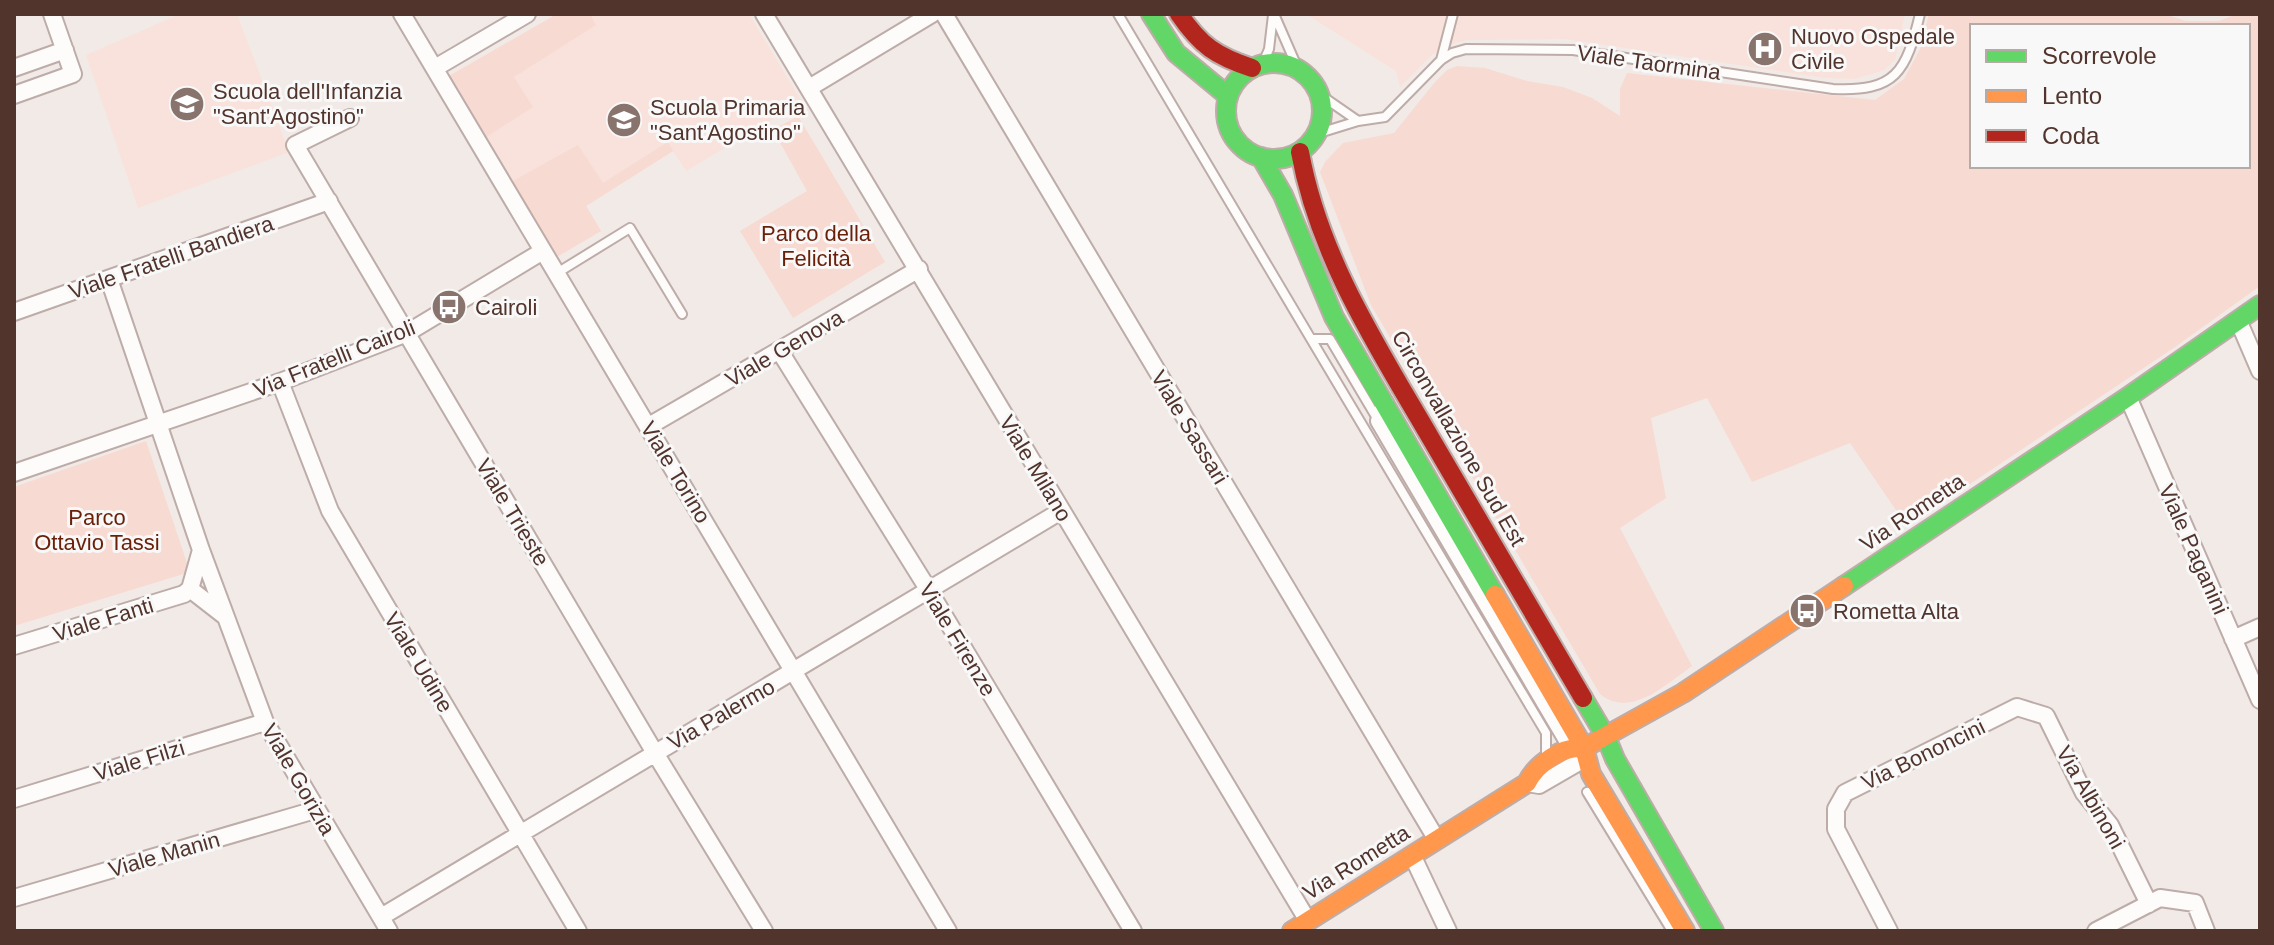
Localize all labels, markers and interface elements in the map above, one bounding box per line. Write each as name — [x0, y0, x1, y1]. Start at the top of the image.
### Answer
place label: Nuovo Ospedale Civile — [1791, 24, 1955, 74]
legend — [1970, 24, 2250, 168]
hospital icon: Nuovo Ospedale Civile — [1746, 30, 1784, 68]
street label: Viale Taormina — [1576, 40, 1723, 85]
text: Scorrevole — [2042, 42, 2157, 69]
place label: Scuola dell'Infanzia "Sant'Agostino" — [213, 79, 403, 129]
text: Lento — [2042, 82, 2102, 109]
school or university icon: Scuola dell'Infanzia "Sant'Agostino" — [168, 85, 206, 123]
place label: Scuola Primaria "Sant'Agostino" — [650, 95, 806, 145]
school or university icon: Scuola Primaria "Sant'Agostino" — [605, 101, 643, 139]
text: Coda — [2042, 122, 2100, 149]
street label: Viale Fratelli Bandiera — [66, 210, 278, 304]
park label: Parco della Felicità — [761, 221, 872, 271]
bus stop icon: Cairoli — [430, 288, 468, 326]
place label: Cairoli — [475, 295, 537, 320]
street label: Viale Genova — [721, 304, 848, 392]
street label: Via Fratelli Cairoli — [250, 315, 419, 402]
street label: Circonvallazione Sud Est — [1387, 326, 1531, 550]
street label: Viale Sassari — [1146, 366, 1233, 489]
street label: Viale Milano — [994, 411, 1077, 526]
street label: Viale Torino — [635, 417, 716, 528]
street label: Viale Trieste — [471, 454, 554, 570]
street label: Via Rometta — [1855, 468, 1970, 557]
street label: Viale Paganini — [2154, 480, 2233, 618]
park label: Parco Ottavio Tassi — [34, 505, 160, 555]
street label: Viale Firenze — [914, 578, 1001, 701]
street label: Viale Fanti — [50, 592, 156, 647]
bus stop icon: Rometta Alta — [1788, 592, 1826, 630]
place label: Rometta Alta — [1833, 599, 1960, 624]
street label: Viale Udine — [379, 608, 458, 717]
street label: Via Palermo — [663, 674, 779, 755]
street label: Via Bononcini — [1857, 714, 1989, 795]
street label: Viale Gorizia — [257, 719, 341, 840]
street label: Viale Filzi — [91, 735, 188, 786]
street label: Via Albinoni — [2051, 741, 2130, 853]
street label: Via Rometta — [1298, 819, 1415, 905]
street label: Viale Manin — [106, 827, 223, 882]

